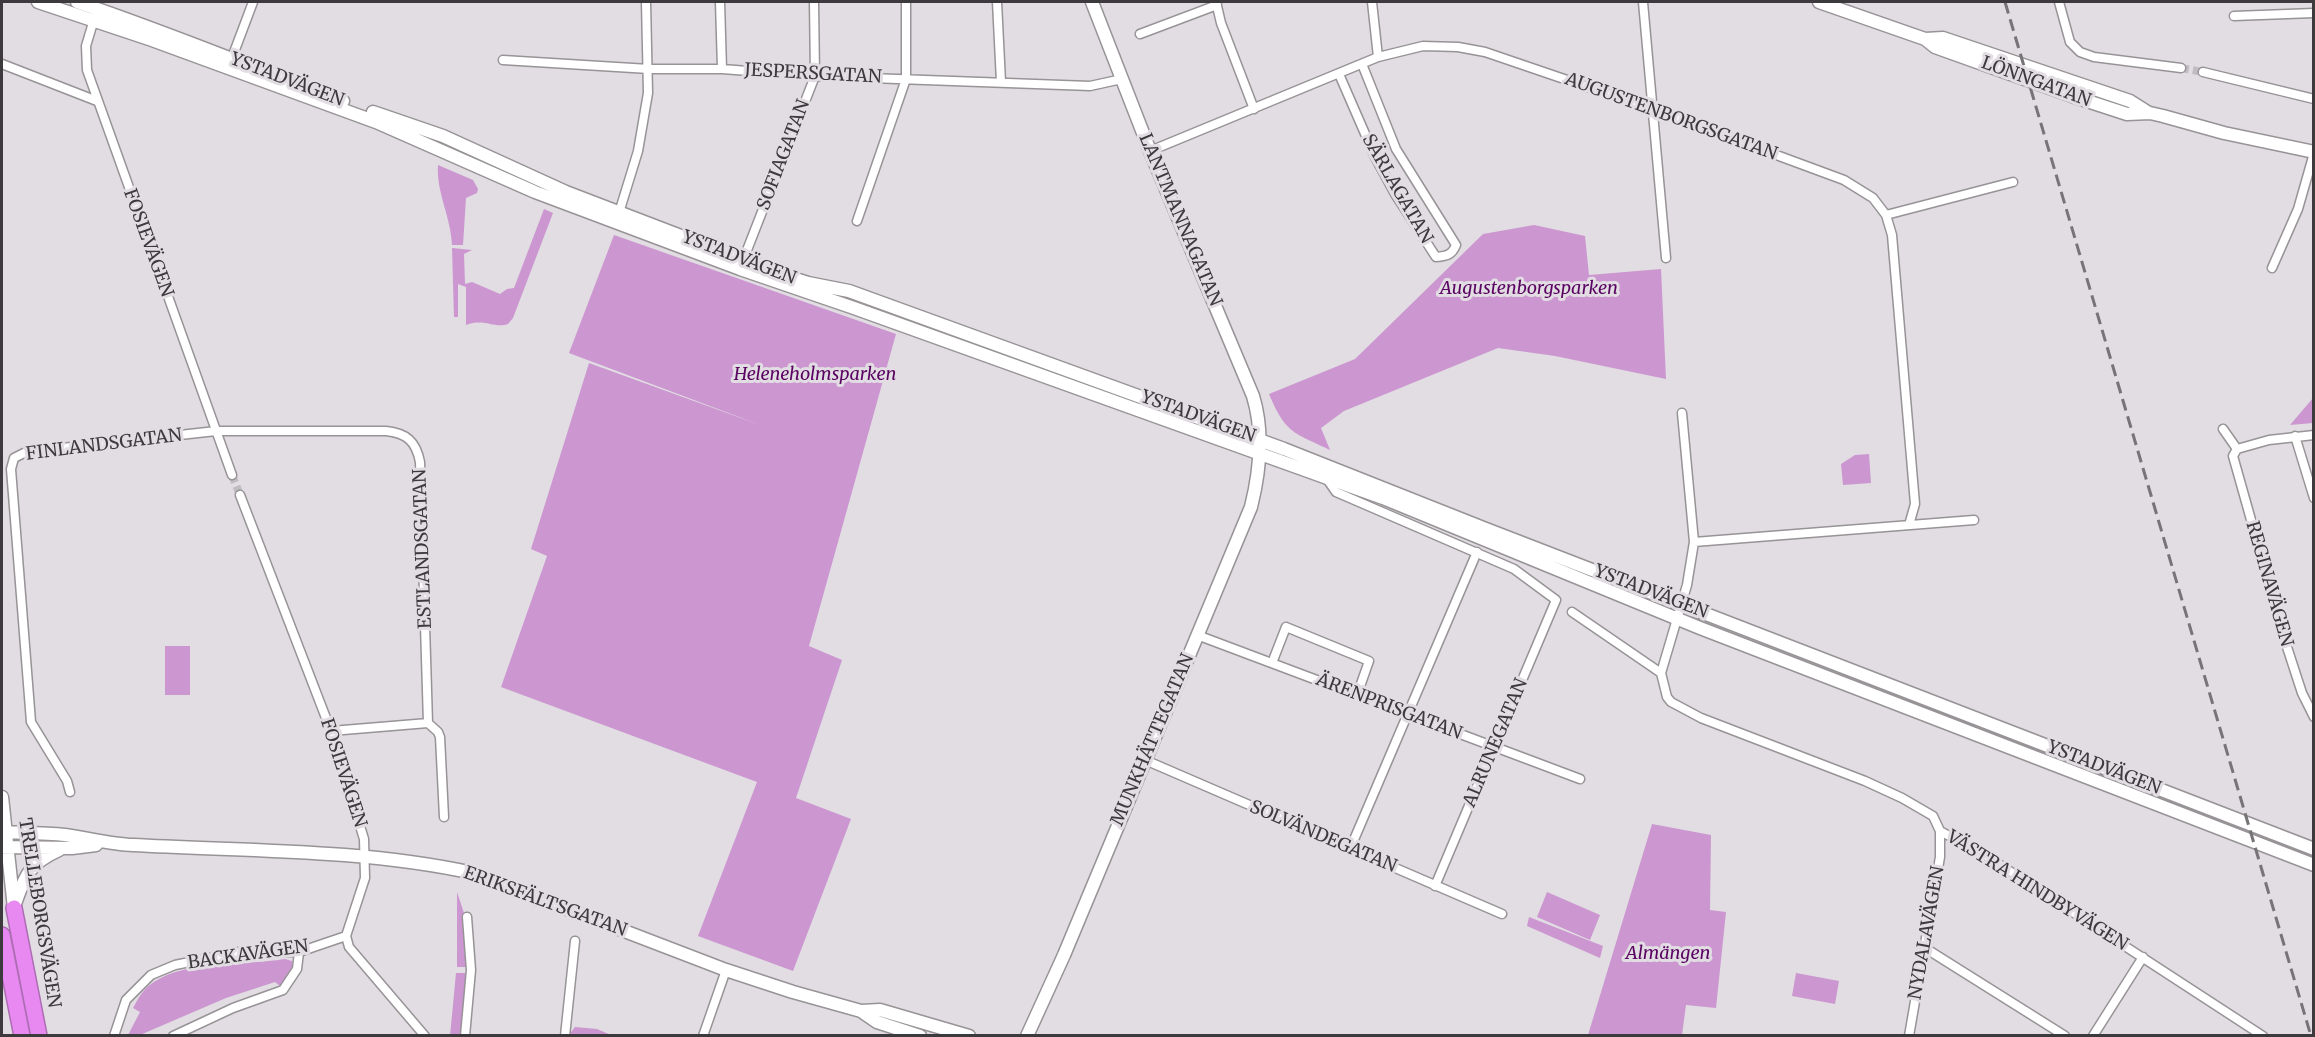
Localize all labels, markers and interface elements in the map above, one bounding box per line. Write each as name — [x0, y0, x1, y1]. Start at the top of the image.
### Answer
street label: YSTADVÄGEN — [227, 48, 347, 112]
street label: LÖNNGATAN — [1978, 52, 2094, 112]
street label: JESPERSGATAN — [744, 60, 882, 88]
street label: AUGUSTENBORGSGATAN — [1562, 69, 1780, 165]
street label: SOFIAGATAN — [753, 97, 815, 213]
street label: LANTMANNAGATAN — [1134, 130, 1226, 310]
street label: SÄRLAGATAN — [1357, 130, 1437, 248]
street label: FOSIEVÄGEN — [118, 186, 178, 300]
street label: YSTADVÄGEN — [679, 226, 799, 290]
park label: Augustenborgsparken — [1440, 278, 1618, 300]
park label: Heleneholmsparken — [734, 364, 896, 386]
street label: YSTADVÄGEN — [1138, 386, 1258, 448]
street label: FINLANDSGATAN — [25, 425, 183, 465]
street label: ESTLANDSGATAN — [409, 469, 437, 629]
street label: REGINAVÄGEN — [2241, 519, 2297, 649]
street label: YSTADVÄGEN — [1591, 560, 1711, 624]
street label: MUNKHÄTTEGATAN — [1107, 651, 1199, 829]
street label: ÄRENPRISGATAN — [1313, 669, 1465, 745]
street label: ALRUNEGATAN — [1459, 675, 1533, 811]
street label: FOSIEVÄGEN — [315, 716, 371, 830]
street label: YSTADVÄGEN — [2044, 736, 2164, 800]
street label: SOLVÄNDEGATAN — [1246, 796, 1400, 878]
street label: TRELLEBORGSVÄGEN — [13, 817, 65, 1009]
street label: VÄSTRA HINDBYVÄGEN — [1942, 826, 2132, 956]
street label: ERIKSFÄLTSGATAN — [460, 862, 630, 942]
street label: NYDALAVÄGEN — [1905, 864, 1949, 1002]
street label: BACKAVÄGEN — [186, 936, 310, 974]
park label: Almängen — [1626, 943, 1710, 965]

